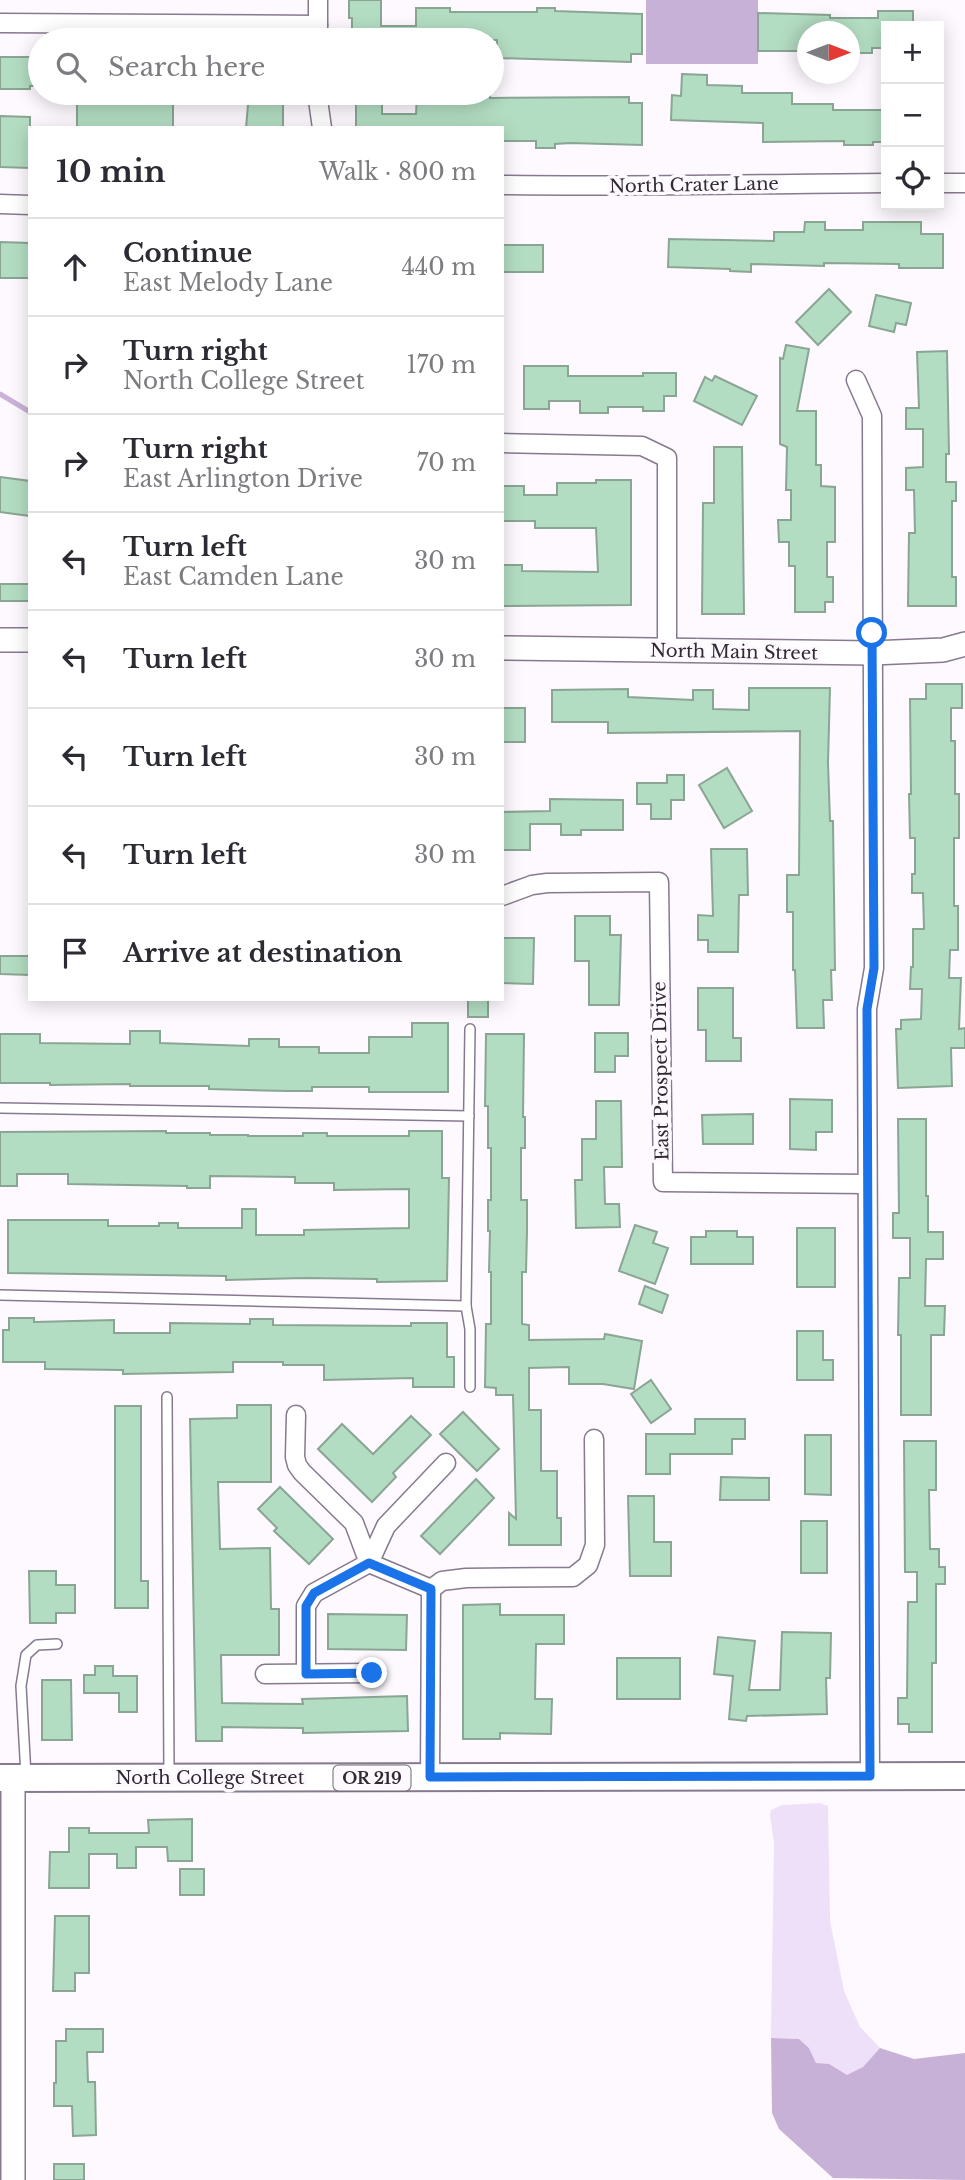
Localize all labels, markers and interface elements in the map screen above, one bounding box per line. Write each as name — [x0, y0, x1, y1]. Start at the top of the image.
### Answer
north arrow — [797, 21, 860, 84]
map controls — [881, 21, 944, 210]
button: + — [881, 21, 944, 84]
search box — [28, 28, 504, 105]
icon: search — [52, 48, 90, 86]
text: Search here — [108, 51, 265, 83]
button: − — [881, 84, 944, 147]
button: locate — [881, 147, 944, 210]
text: 10 min — [56, 153, 166, 190]
text: Walk · 800 m — [319, 158, 476, 186]
street label: North Crater Lane — [609, 173, 779, 197]
text: Continue — [123, 237, 252, 269]
icon: ahead — [56, 248, 94, 286]
text: 440 m — [401, 253, 476, 281]
text: East Melody Lane — [123, 269, 333, 297]
text: Turn right — [123, 335, 268, 367]
icon: right — [56, 346, 94, 384]
text: 170 m — [406, 351, 476, 379]
text: North College Street — [123, 367, 364, 395]
text: Turn right — [123, 433, 268, 465]
icon: right — [56, 444, 94, 482]
text: 70 m — [417, 449, 476, 477]
text: East Arlington Drive — [123, 465, 363, 493]
text: Turn left — [123, 531, 247, 563]
icon: left — [56, 542, 94, 580]
text: 30 m — [414, 547, 476, 575]
text: East Camden Lane — [123, 563, 344, 591]
route start — [856, 617, 887, 648]
icon: left — [56, 640, 94, 678]
street label: North Main Street — [650, 640, 818, 664]
text: Turn left — [123, 643, 247, 675]
text: 30 m — [414, 645, 476, 673]
icon: left — [56, 738, 94, 776]
text: Turn left — [123, 741, 247, 773]
text: 30 m — [414, 743, 476, 771]
icon: left — [56, 836, 94, 874]
text: Turn left — [123, 839, 247, 871]
text: 30 m — [414, 841, 476, 869]
icon: arrive — [56, 934, 94, 972]
text: Arrive at destination — [123, 937, 403, 969]
street label: East Prospect Drive — [648, 981, 674, 1161]
route end — [356, 1657, 387, 1688]
road number: OR 219 — [334, 1766, 410, 1790]
street label: North College Street — [116, 1767, 305, 1789]

